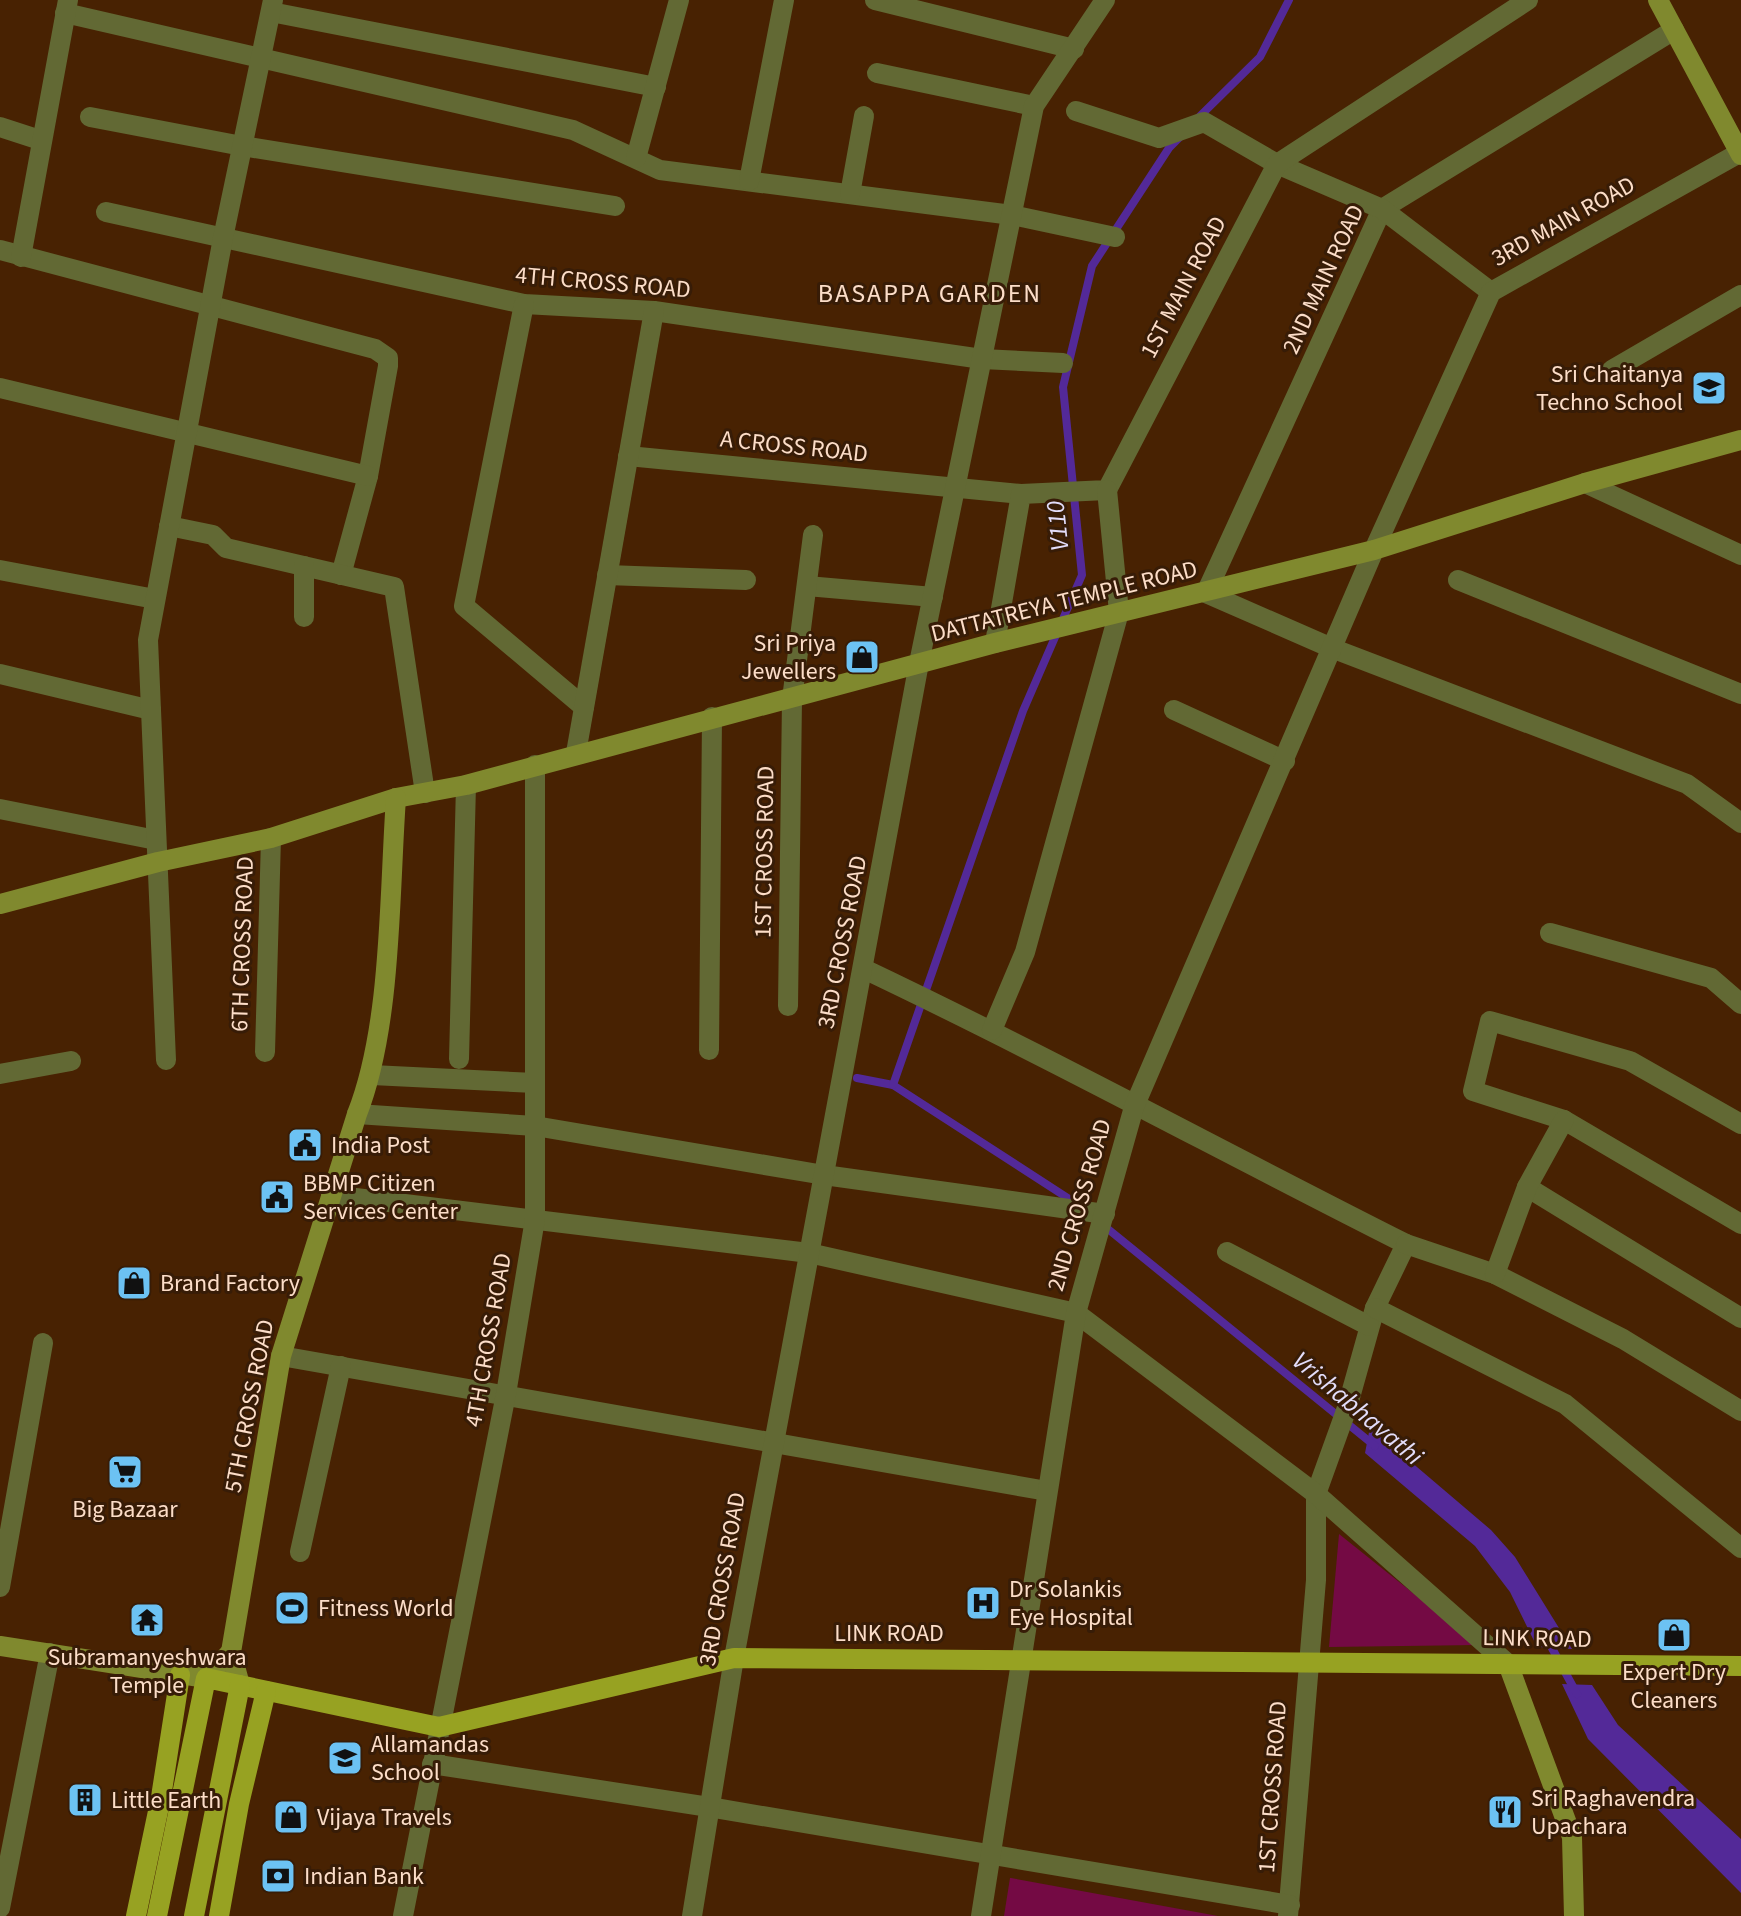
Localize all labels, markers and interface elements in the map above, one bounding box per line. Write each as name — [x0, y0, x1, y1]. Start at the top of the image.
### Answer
street label: 3RD MAIN ROAD — [1485, 167, 1641, 275]
street label: 2ND MAIN ROAD — [1274, 199, 1373, 360]
street label: 1ST MAIN ROAD — [1131, 210, 1236, 364]
street label: 4TH CROSS ROAD — [514, 257, 692, 308]
district label: BASAPPA GARDEN — [818, 275, 1042, 312]
place label: Sri Chaitanya Techno School — [1536, 357, 1683, 420]
school or university icon: Sri Chaitanya Techno School — [1690, 369, 1728, 407]
street label: A CROSS ROAD — [718, 421, 870, 472]
water label: V110 — [1036, 498, 1079, 553]
street label: DATTATREYA TEMPLE ROAD — [927, 551, 1201, 652]
place label: Sri Priya Jewellers — [741, 626, 836, 689]
shop icon: Sri Priya Jewellers — [843, 638, 881, 676]
street label: 1ST CROSS ROAD — [745, 765, 784, 939]
street label: 3RD CROSS ROAD — [809, 853, 876, 1032]
street label: 6TH CROSS ROAD — [222, 856, 263, 1032]
street label: 2ND CROSS ROAD — [1038, 1115, 1121, 1295]
public building icon: India Post — [286, 1126, 324, 1164]
place label: India Post — [331, 1128, 430, 1163]
place label: BBMP Citizen Services Center — [303, 1166, 458, 1229]
public building icon: BBMP Citizen Services Center — [258, 1178, 296, 1216]
street label: 4TH CROSS ROAD — [456, 1250, 521, 1430]
shop icon: Brand Factory — [115, 1264, 153, 1302]
place label: Brand Factory — [160, 1266, 300, 1301]
street label: 5TH CROSS ROAD — [216, 1316, 283, 1496]
water label: Vrishabhavathi — [1284, 1343, 1432, 1475]
supermarket icon: Big Bazaar — [106, 1453, 144, 1491]
street label: 3RD CROSS ROAD — [690, 1490, 755, 1669]
place label: Big Bazaar — [72, 1492, 178, 1527]
place label: Dr Solankis Eye Hospital — [1009, 1572, 1133, 1635]
hospital icon: Dr Solankis Eye Hospital — [964, 1584, 1002, 1622]
sports icon: Fitness World — [273, 1589, 311, 1627]
place label: Fitness World — [318, 1591, 453, 1626]
temple icon: Subramanyeshwara Temple — [128, 1601, 166, 1639]
street label: LINK ROAD — [834, 1616, 944, 1651]
shop icon: Expert Dry Cleaners — [1655, 1616, 1693, 1654]
street label: LINK ROAD — [1482, 1620, 1592, 1657]
place label: Subramanyeshwara Temple — [47, 1640, 247, 1703]
place label: Expert Dry Cleaners — [1622, 1655, 1726, 1718]
street label: 1ST CROSS ROAD — [1249, 1700, 1296, 1874]
place label: Allamandas School — [371, 1727, 489, 1790]
school or university icon: Allamandas School — [326, 1739, 364, 1777]
building icon: Little Earth — [66, 1781, 104, 1819]
place label: Sri Raghavendra Upachara — [1531, 1781, 1695, 1844]
place label: Little Earth — [111, 1783, 221, 1818]
restaurant icon: Sri Raghavendra Upachara — [1486, 1793, 1524, 1831]
shop icon: Vijaya Travels — [272, 1798, 310, 1836]
place label: Vijaya Travels — [317, 1800, 452, 1835]
bank icon: Indian Bank — [259, 1857, 297, 1895]
place label: Indian Bank — [304, 1859, 424, 1894]

